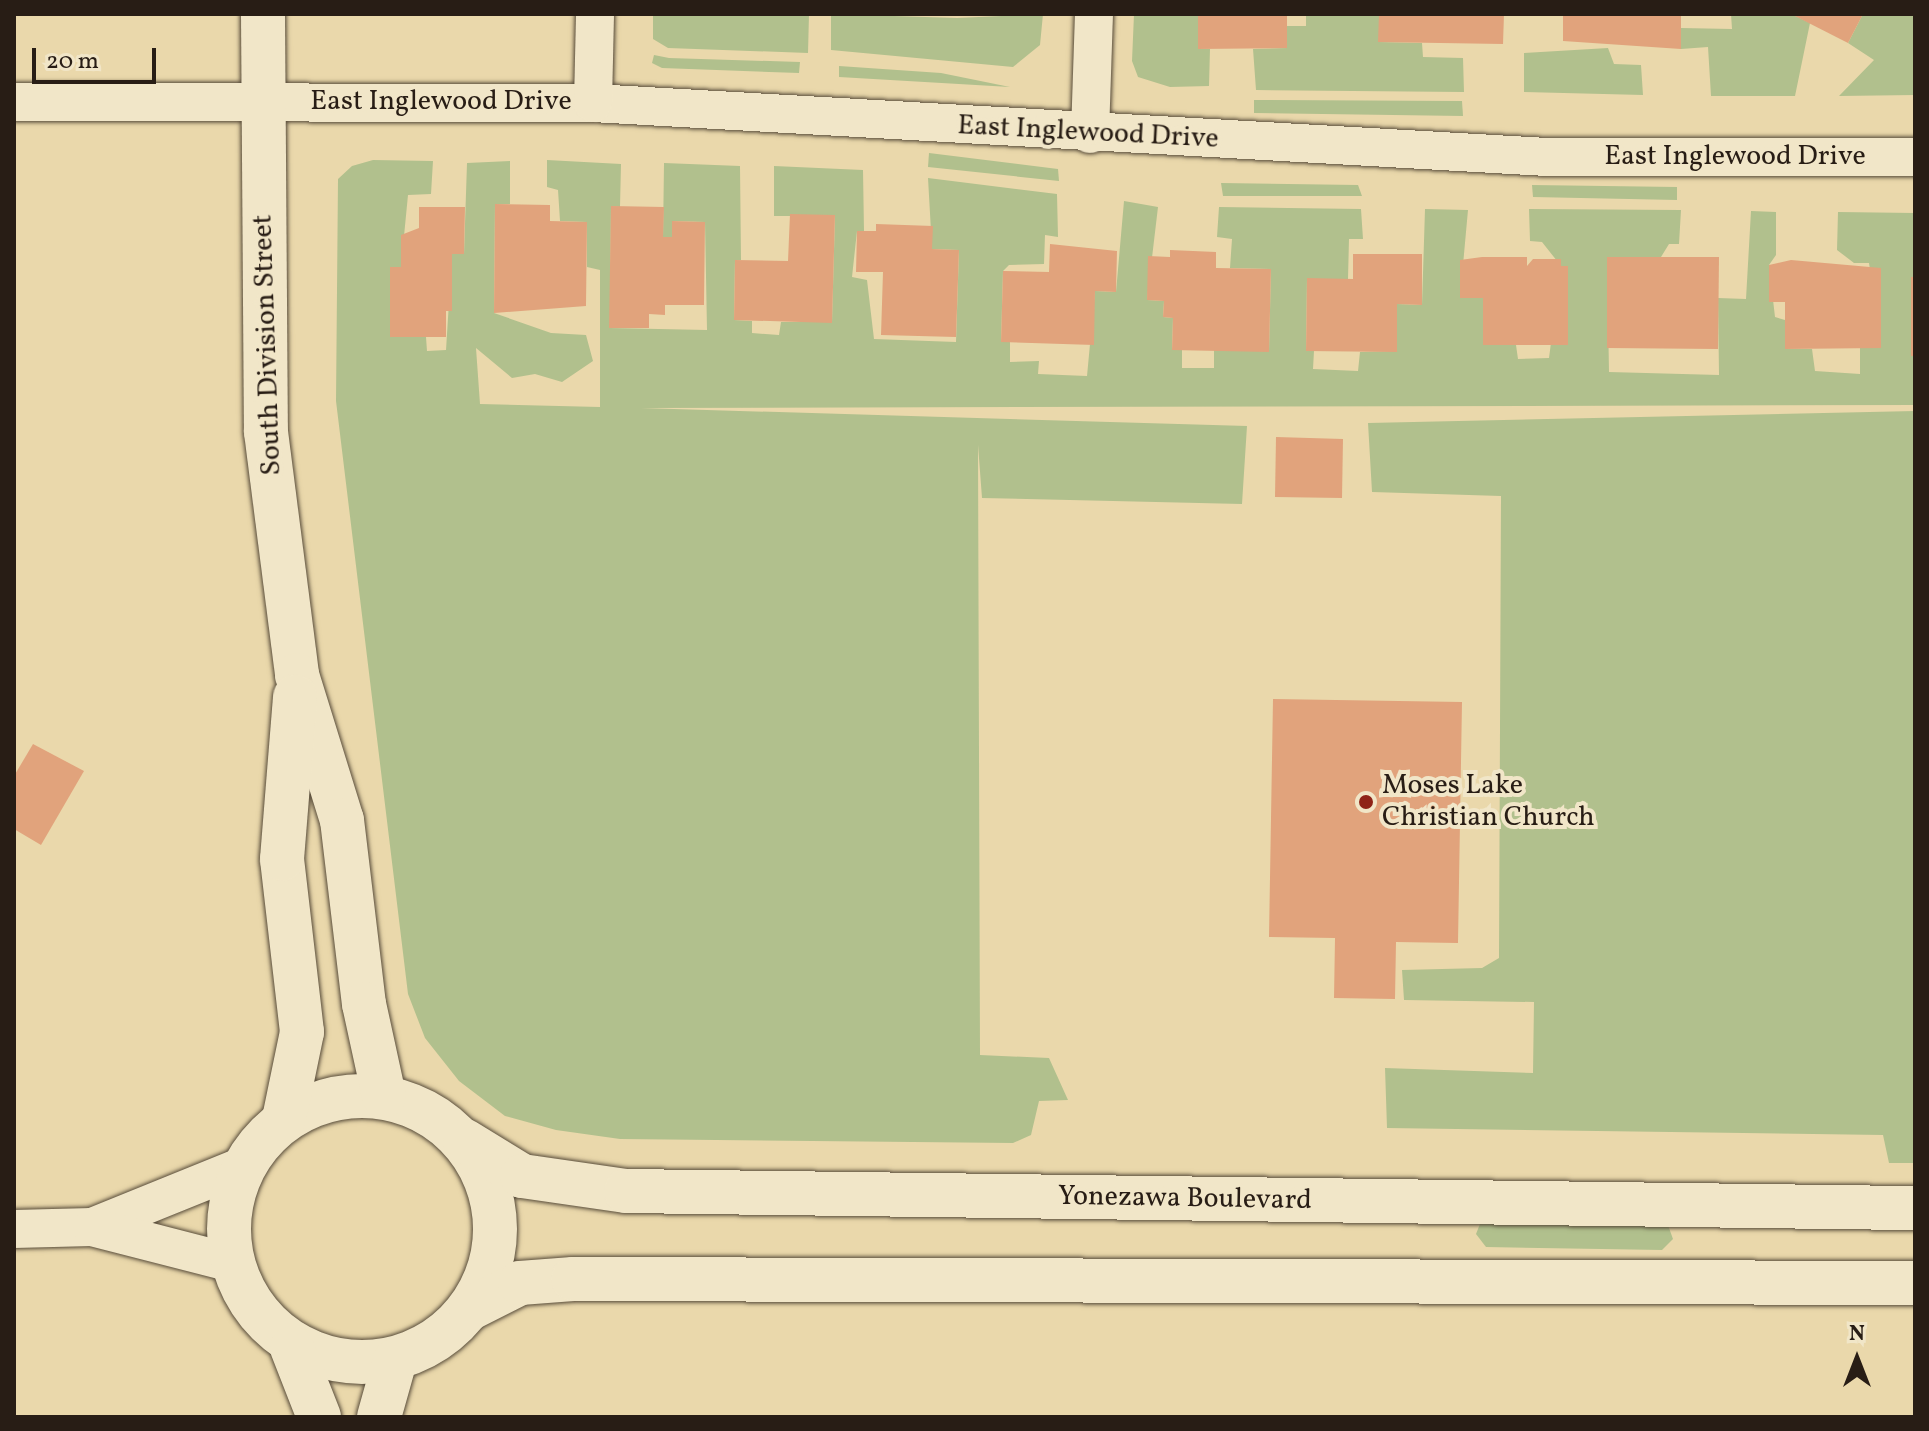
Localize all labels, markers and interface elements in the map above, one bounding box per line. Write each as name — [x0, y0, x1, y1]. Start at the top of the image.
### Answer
scale bar — [36, 32, 160, 82]
text: 20 m — [46, 45, 99, 79]
street label: East Inglewood Drive — [310, 85, 572, 119]
street label: East Inglewood Drive — [957, 109, 1219, 157]
street label: East Inglewood Drive — [1604, 140, 1866, 174]
street label: South Division Street — [247, 214, 289, 476]
place label: Moses Lake Christian Church — [1382, 769, 1595, 835]
marker: Moses Lake Christian Church — [1357, 793, 1375, 811]
street label: Yonezawa Boulevard — [1058, 1180, 1312, 1218]
north arrow — [1817, 1319, 1897, 1399]
text: N — [1849, 1319, 1865, 1350]

